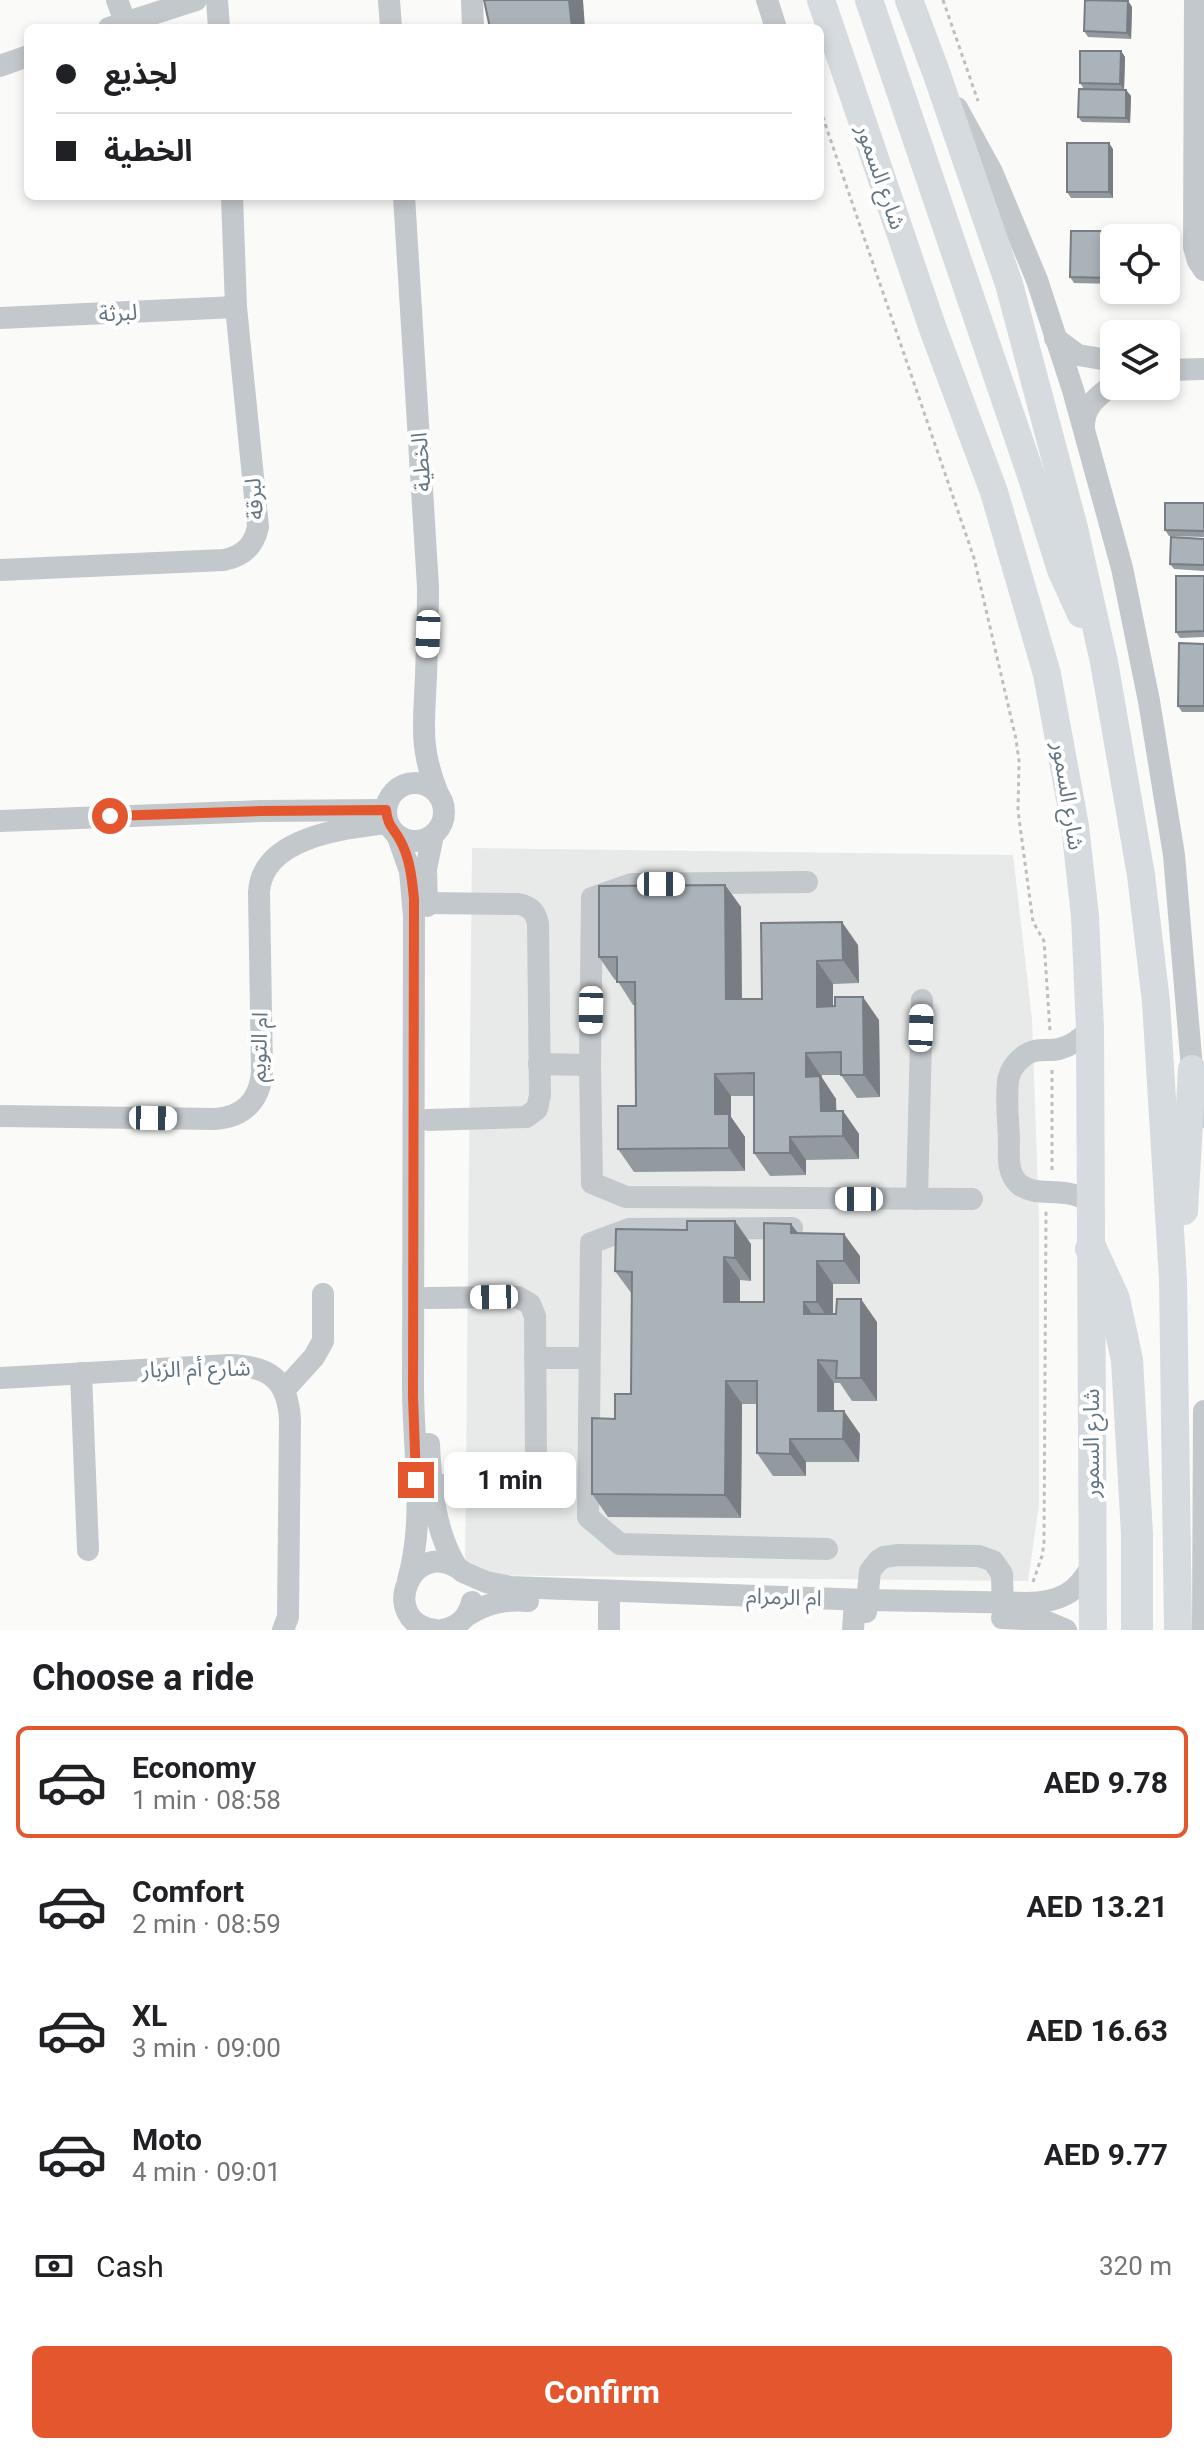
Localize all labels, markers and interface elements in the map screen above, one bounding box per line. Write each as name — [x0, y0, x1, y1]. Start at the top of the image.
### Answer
text: لجذيع — [104, 56, 178, 91]
street label: شارع السمور — [847, 120, 911, 234]
text: الخطية — [104, 133, 193, 168]
map controls — [1100, 224, 1180, 400]
button: locate — [1100, 224, 1180, 304]
street label: لبرثة — [98, 300, 138, 326]
button: layers — [1100, 320, 1180, 400]
street label: الخطية — [406, 431, 436, 493]
street label: لبرقة — [240, 477, 268, 521]
car — [415, 610, 441, 658]
street label: شارع السمور — [1043, 739, 1089, 852]
route start — [92, 798, 128, 834]
car — [637, 872, 685, 896]
car — [579, 986, 603, 1034]
car — [908, 1004, 934, 1052]
street label: ام التويم — [245, 1012, 277, 1082]
car — [129, 1106, 177, 1130]
car — [835, 1187, 883, 1211]
car — [470, 1285, 518, 1309]
street label: شارع أم الزبار — [140, 1355, 251, 1386]
street label: شارع السمور — [1079, 1388, 1108, 1499]
callout: 1 min — [444, 1452, 576, 1508]
route end — [398, 1462, 434, 1498]
text: 1 min — [477, 1465, 543, 1495]
street label: ام الرمرام — [746, 1583, 822, 1615]
text: Choose a ride — [32, 1657, 254, 1699]
icon: car — [36, 1746, 108, 1818]
text: Economy — [132, 1750, 256, 1785]
text: AED 9.78 — [1044, 1765, 1168, 1800]
text: 1 min · 08:58 — [132, 1785, 281, 1815]
icon: car — [36, 1870, 108, 1942]
text: Comfort — [132, 1874, 244, 1909]
text: AED 13.21 — [1026, 1889, 1168, 1924]
text: 2 min · 08:59 — [132, 1909, 281, 1939]
icon: car — [36, 1994, 108, 2066]
text: XL — [132, 1998, 167, 2033]
text: AED 16.63 — [1026, 2013, 1168, 2048]
text: 3 min · 09:00 — [132, 2033, 281, 2063]
icon: car — [36, 2118, 108, 2190]
text: Moto — [132, 2122, 202, 2157]
text: AED 9.77 — [1044, 2137, 1168, 2172]
text: 4 min · 09:01 — [132, 2157, 281, 2187]
icon: cash — [32, 2244, 76, 2288]
text: Cash — [96, 2249, 164, 2284]
text: 320 m — [1099, 2251, 1172, 2281]
button: Confirm — [32, 2346, 1172, 2438]

